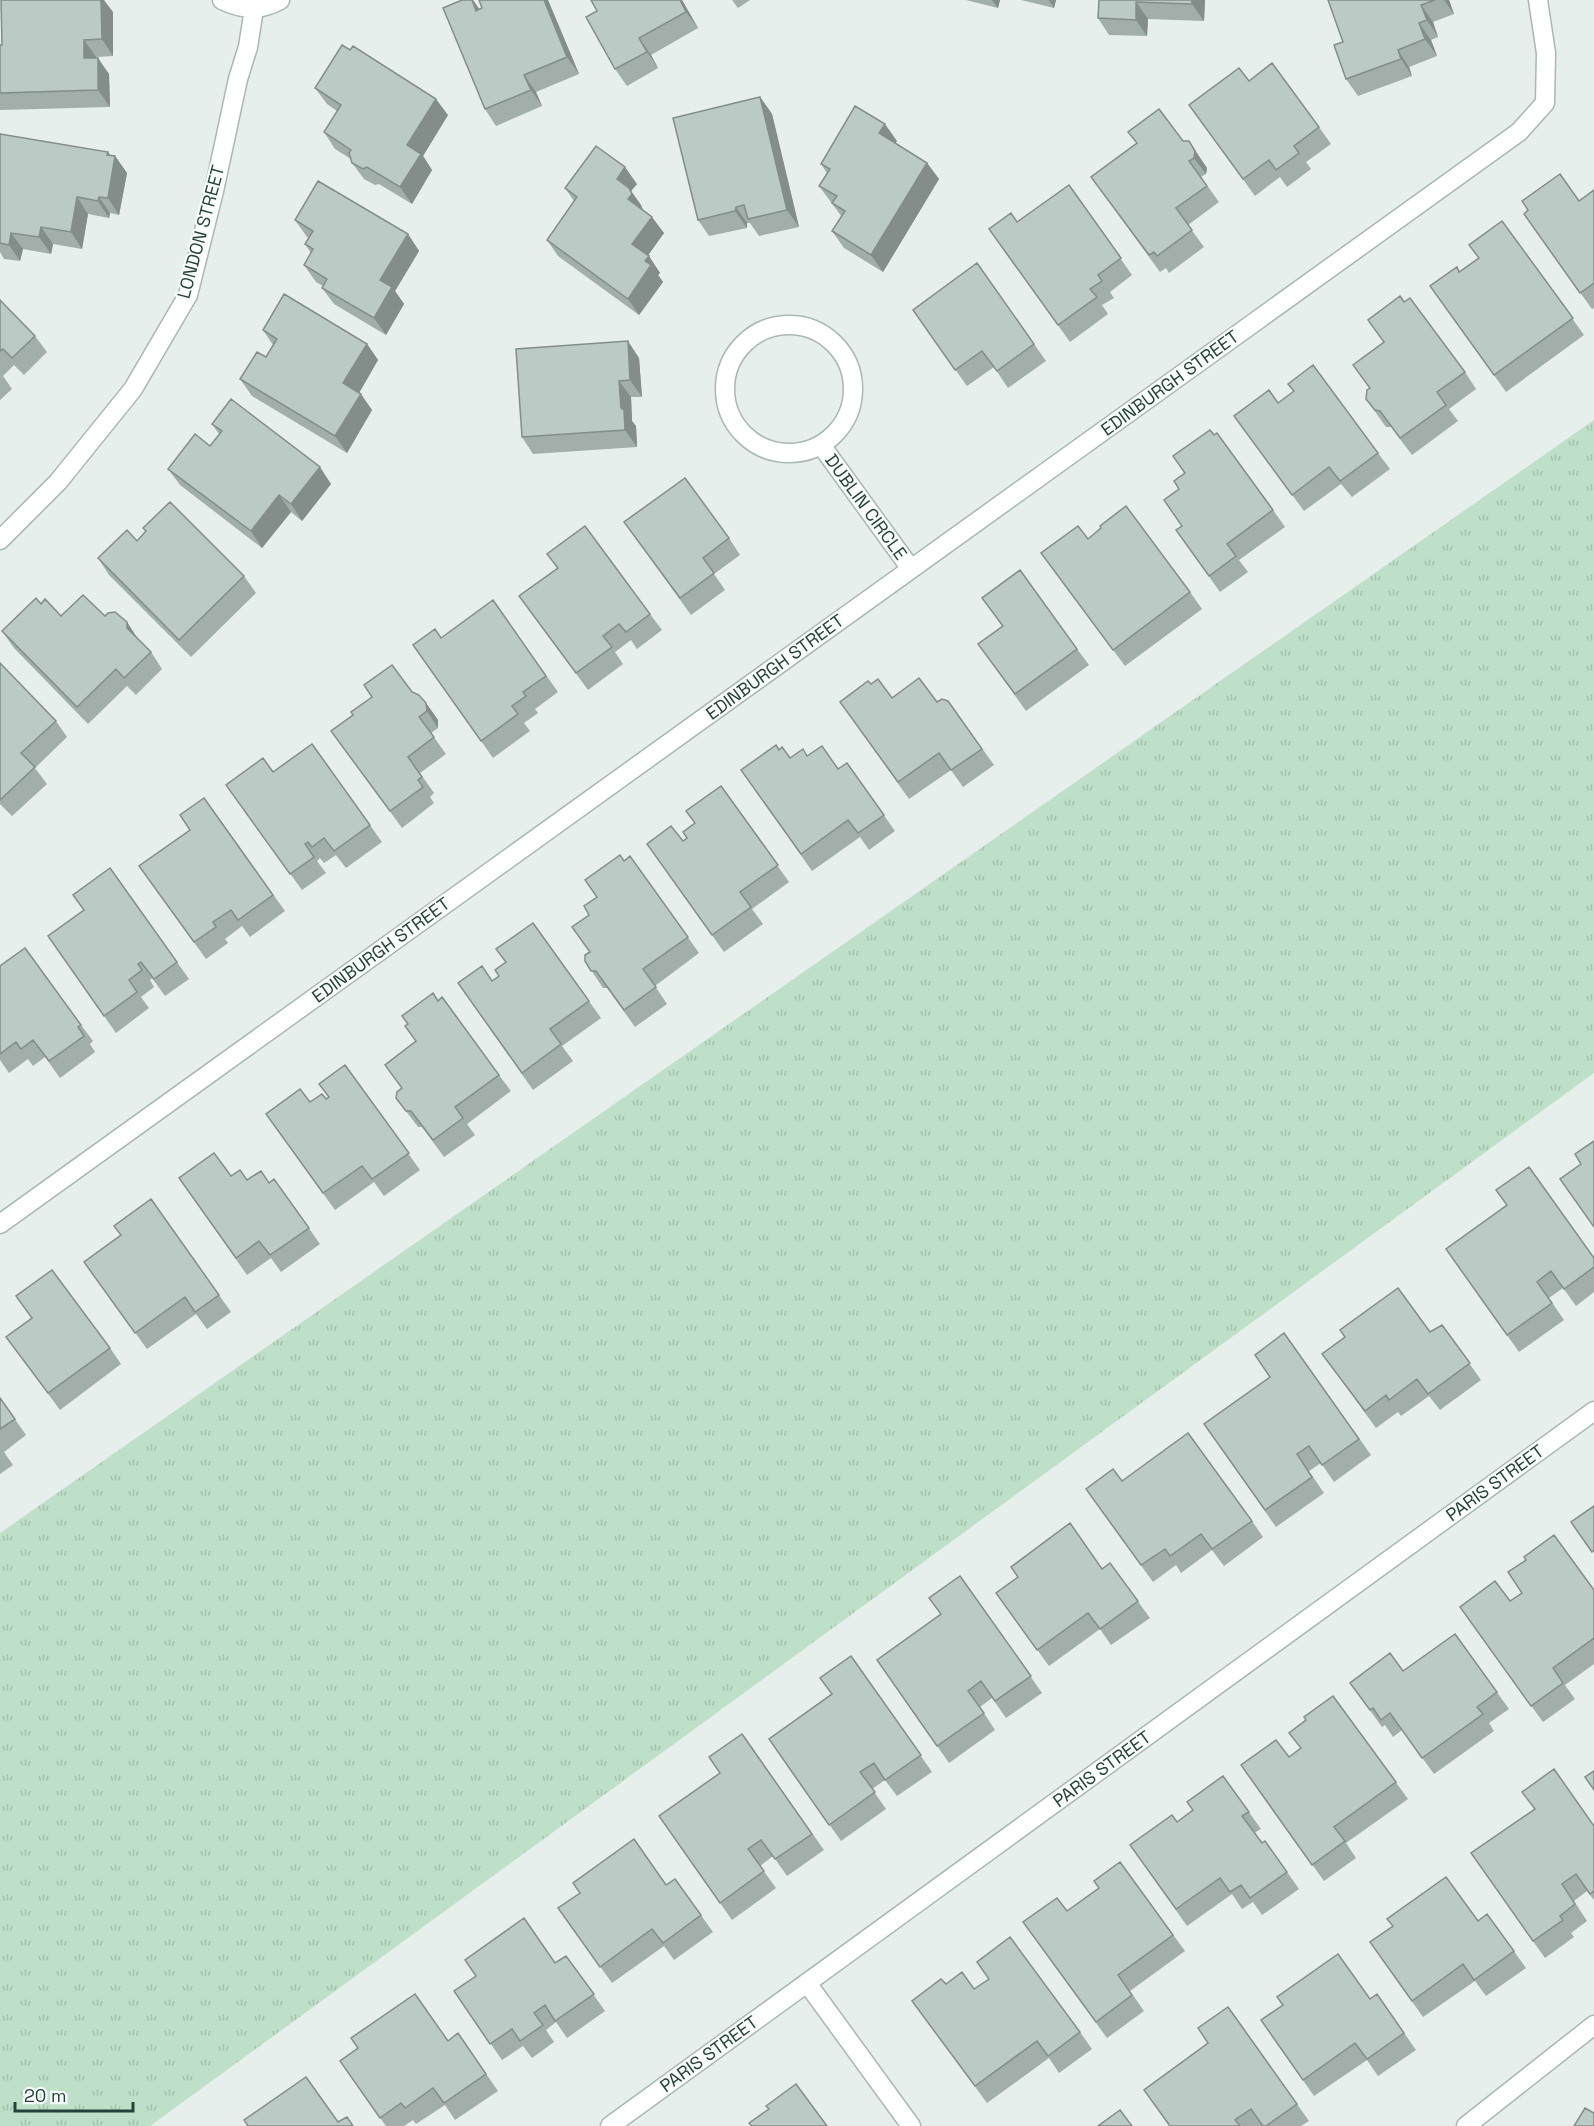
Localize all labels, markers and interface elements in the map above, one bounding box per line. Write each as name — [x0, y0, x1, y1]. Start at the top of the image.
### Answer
street label: LONDON STREET — [172, 162, 229, 301]
street label: EDINBURGH STREET — [1096, 324, 1244, 440]
street label: DUBLIN CIRCLE — [820, 449, 913, 564]
street label: EDINBURGH STREET — [701, 608, 849, 724]
street label: EDINBURGH STREET — [307, 891, 455, 1007]
street label: PARIS STREET — [1441, 1439, 1549, 1526]
street label: PARIS STREET — [1048, 1725, 1156, 1812]
street label: PARIS STREET — [655, 2010, 763, 2097]
scale bar — [15, 2075, 134, 2113]
text: 20 m — [24, 2084, 67, 2107]

